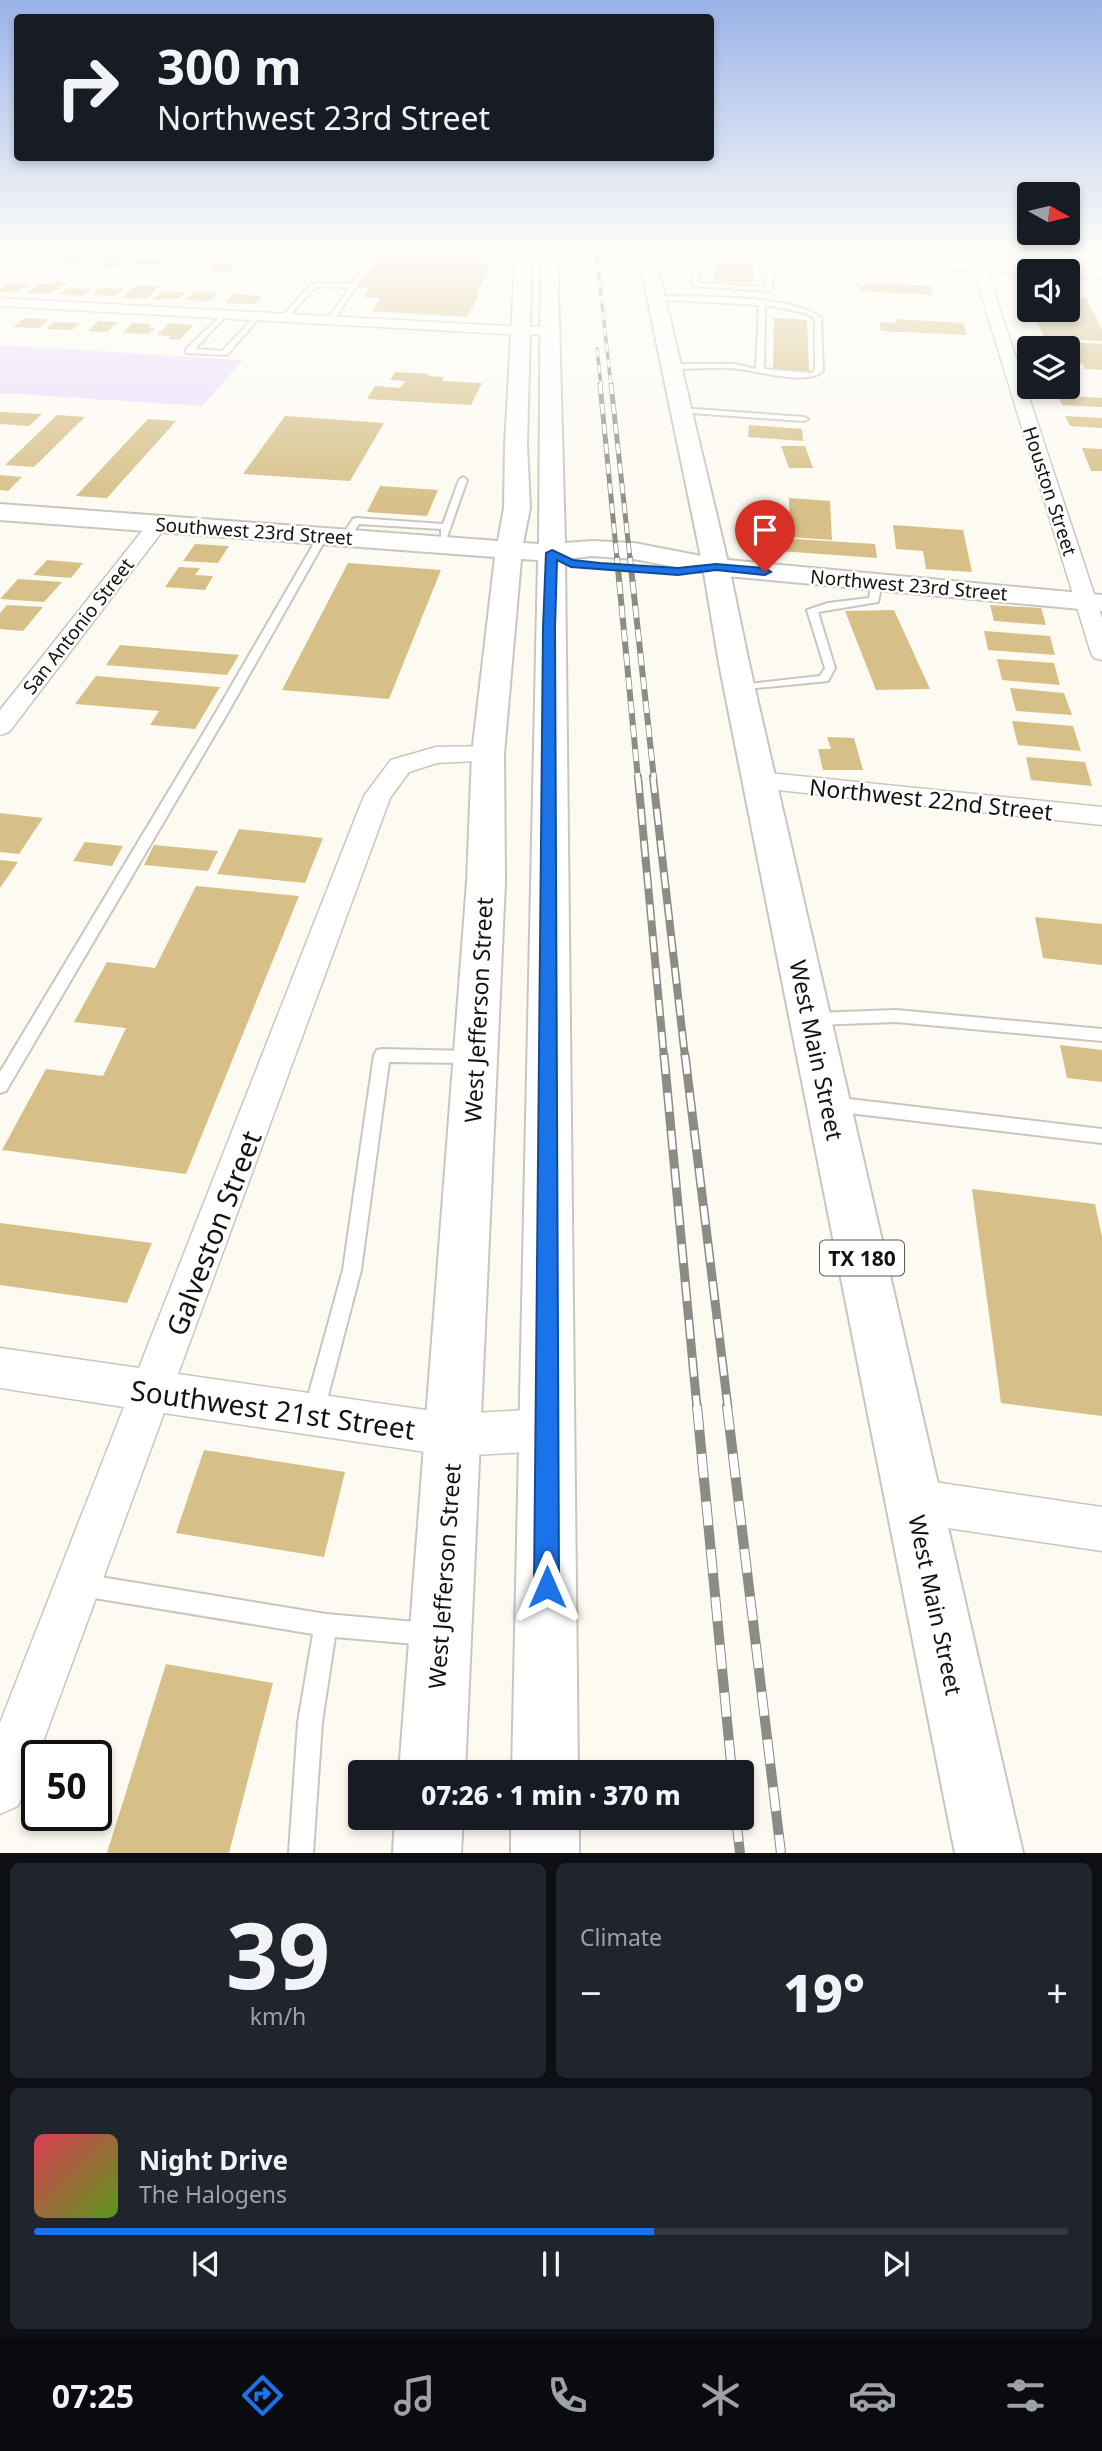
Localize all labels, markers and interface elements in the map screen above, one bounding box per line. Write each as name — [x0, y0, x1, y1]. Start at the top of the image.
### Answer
text: 300 m — [157, 33, 302, 99]
icon: right — [42, 42, 133, 133]
text: Northwest 23rd Street — [157, 96, 490, 139]
north arrow — [1017, 182, 1080, 245]
map controls — [1017, 182, 1080, 399]
button: sound — [1017, 259, 1080, 322]
button: layers — [1017, 336, 1080, 399]
street label: Houston Street — [1017, 423, 1083, 559]
pin — [735, 500, 795, 572]
street label: Southwest 23rd Street — [154, 511, 354, 551]
icon: arrive — [746, 511, 784, 549]
street label: San Antonio Street — [17, 552, 139, 699]
street label: Northwest 23rd Street — [809, 563, 1009, 607]
street label: Northwest 22nd Street — [808, 770, 1054, 828]
street label: West Jefferson Street — [456, 896, 500, 1124]
street label: West Main Street — [782, 957, 852, 1143]
street label: Galveston Street — [156, 1125, 270, 1341]
road number: TX 180 — [820, 1240, 904, 1276]
street label: Southwest 21st Street — [128, 1370, 418, 1448]
street label: West Jefferson Street — [420, 1462, 468, 1690]
street label: West Main Street — [901, 1512, 971, 1698]
position arrow — [510, 1550, 584, 1624]
speed limit sign: 50 — [21, 1740, 112, 1831]
text: 07:26 · 1 min · 370 m — [421, 1777, 681, 1813]
text: 39 — [226, 1892, 330, 2016]
text: Climate — [580, 1921, 662, 1953]
text: 19° — [783, 1956, 865, 2027]
text: − — [580, 1966, 602, 2018]
text: + — [1046, 1966, 1068, 2018]
text: km/h — [250, 2000, 306, 2032]
text: Night Drive — [139, 2142, 288, 2178]
text: The Halogens — [139, 2178, 287, 2210]
icon: previous — [187, 2245, 225, 2283]
icon: pause — [532, 2245, 570, 2283]
icon: next — [877, 2245, 915, 2283]
icon: directions — [238, 2371, 287, 2420]
icon: music — [390, 2371, 439, 2420]
icon: phone — [543, 2371, 592, 2420]
icon: climate — [696, 2371, 745, 2420]
icon: car — [848, 2371, 897, 2420]
icon: filters — [1001, 2371, 1050, 2420]
text: 07:25 — [52, 2374, 134, 2417]

